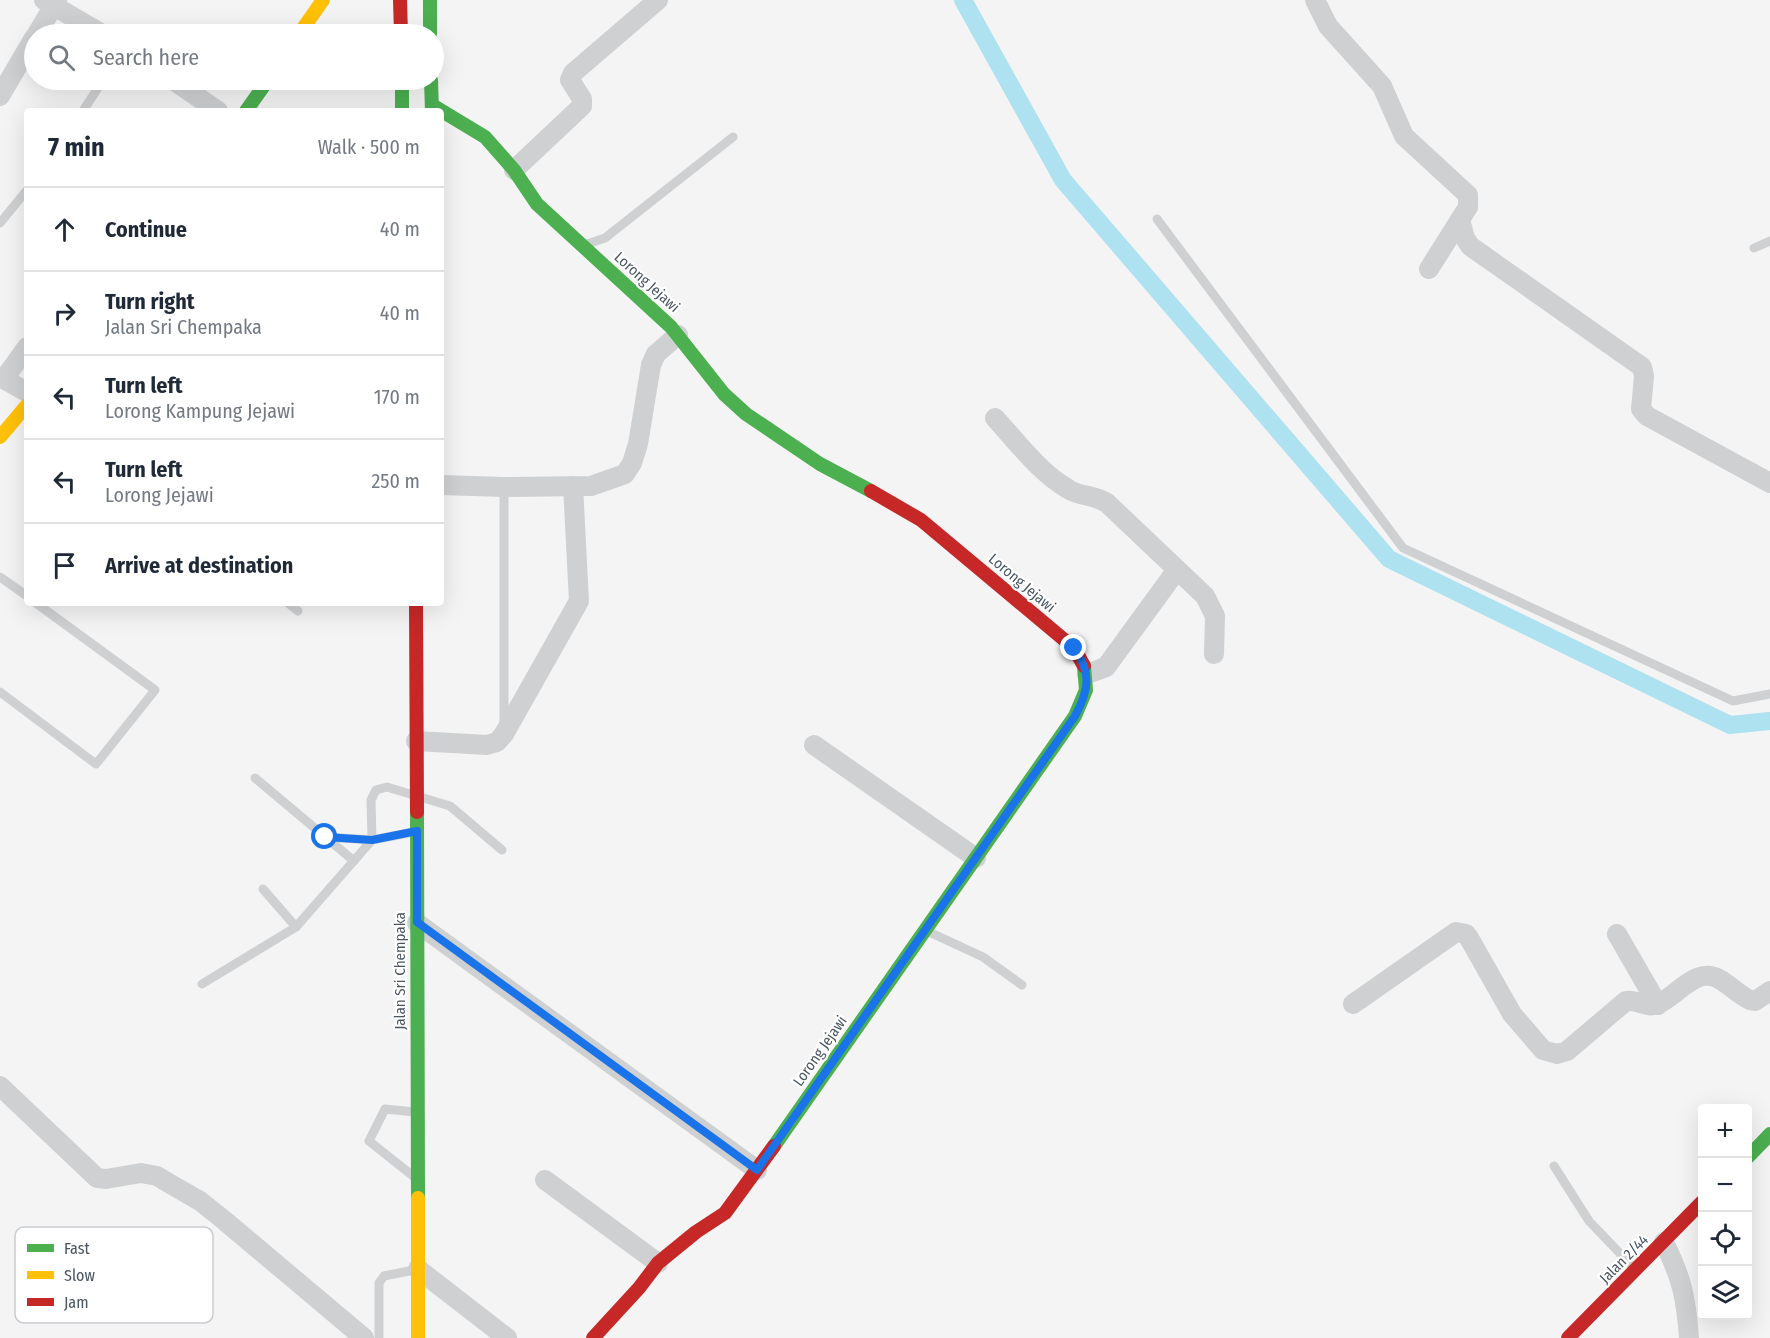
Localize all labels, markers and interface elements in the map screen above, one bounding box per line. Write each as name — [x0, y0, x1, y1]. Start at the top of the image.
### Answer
search box — [24, 24, 444, 90]
icon: search — [45, 41, 78, 74]
text: Search here — [93, 44, 199, 71]
text: 7 min — [48, 132, 105, 163]
text: Walk · 500 m — [318, 135, 420, 159]
icon: ahead — [48, 213, 81, 246]
text: Continue — [105, 216, 187, 243]
text: 40 m — [380, 217, 420, 241]
street label: Lorong Jejawi — [611, 248, 683, 316]
text: Turn right — [105, 288, 194, 315]
icon: right — [48, 297, 81, 330]
text: 40 m — [380, 301, 420, 325]
text: Jalan Sri Chempaka — [105, 315, 262, 339]
text: Turn left — [105, 372, 183, 399]
icon: left — [48, 381, 81, 414]
text: 170 m — [374, 385, 420, 409]
text: Lorong Kampung Jejawi — [105, 399, 295, 423]
text: Turn left — [105, 456, 183, 483]
icon: left — [48, 465, 81, 498]
text: 250 m — [372, 469, 420, 493]
text: Lorong Jejawi — [105, 483, 214, 507]
icon: arrive — [48, 549, 81, 582]
street label: Lorong Jejawi — [985, 550, 1059, 616]
text: Arrive at destination — [105, 552, 293, 579]
route end — [1060, 634, 1086, 660]
route start — [311, 823, 337, 849]
street label: Jalan Sri Chempaka — [391, 912, 409, 1030]
street label: Lorong Jejawi — [789, 1012, 851, 1090]
map controls — [1698, 1104, 1752, 1320]
button: + — [1698, 1104, 1752, 1158]
button: − — [1698, 1158, 1752, 1212]
button: locate — [1698, 1212, 1752, 1266]
legend — [15, 1227, 213, 1323]
street label: Jalan 2/44 — [1596, 1231, 1652, 1287]
text: Fast — [64, 1239, 91, 1258]
text: Slow — [64, 1266, 95, 1285]
button: layers — [1698, 1266, 1752, 1320]
text: Jam — [64, 1293, 89, 1312]

